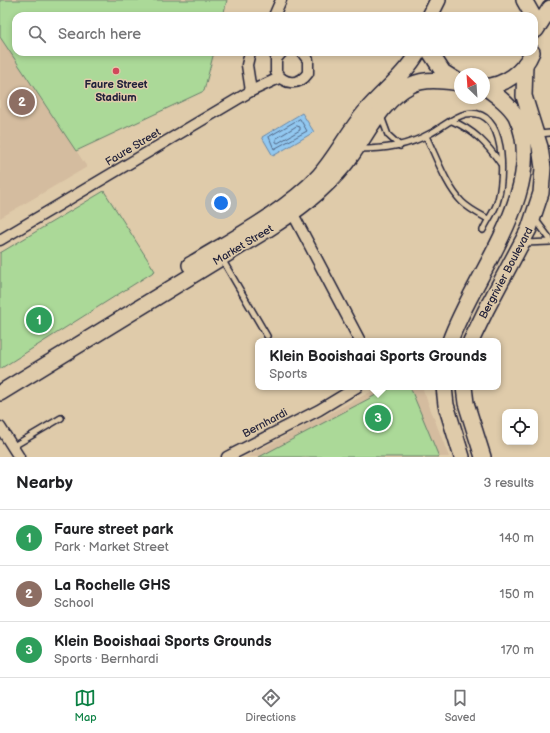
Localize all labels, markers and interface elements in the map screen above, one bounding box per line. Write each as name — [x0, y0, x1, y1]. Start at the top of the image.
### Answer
search box — [12, 12, 538, 56]
icon: search — [26, 23, 48, 45]
text: Search here — [58, 25, 141, 44]
marker: Faure Street Stadium — [111, 66, 121, 76]
north arrow — [454, 68, 490, 104]
place label: Faure Street Stadium — [84, 78, 148, 104]
pin: 2 — [9, 87, 35, 117]
street label: Faure Street — [103, 125, 163, 168]
your location — [211, 193, 231, 213]
street label: Market Street — [211, 222, 276, 268]
street label: Bergrivier Boulevard — [476, 225, 536, 321]
pin: 1 — [26, 305, 52, 335]
popup — [255, 338, 501, 390]
text: Klein Booishaai Sports Grounds — [269, 347, 487, 366]
text: Sports — [269, 366, 307, 382]
pin: 3 — [365, 403, 391, 433]
street label: Bernhardi — [240, 406, 290, 440]
map controls — [502, 409, 538, 445]
button: locate — [502, 409, 538, 445]
text: Nearby — [16, 473, 73, 493]
text: 3 results — [483, 475, 534, 491]
text: Faure street park — [54, 520, 173, 539]
text: 1 — [26, 530, 32, 546]
text: 140 m — [499, 530, 534, 546]
text: Park · Market Street — [54, 539, 169, 555]
text: La Rochelle GHS — [54, 576, 170, 595]
text: 2 — [25, 586, 33, 602]
text: 150 m — [500, 586, 534, 602]
text: School — [54, 595, 94, 611]
text: Klein Booishaai Sports Grounds — [54, 632, 272, 651]
text: 3 — [25, 642, 33, 658]
text: 170 m — [501, 642, 534, 658]
text: Sports · Bernhardi — [54, 651, 159, 667]
tab: Map — [74, 687, 97, 724]
tab: Directions — [245, 687, 296, 724]
tab: Saved — [445, 687, 476, 724]

